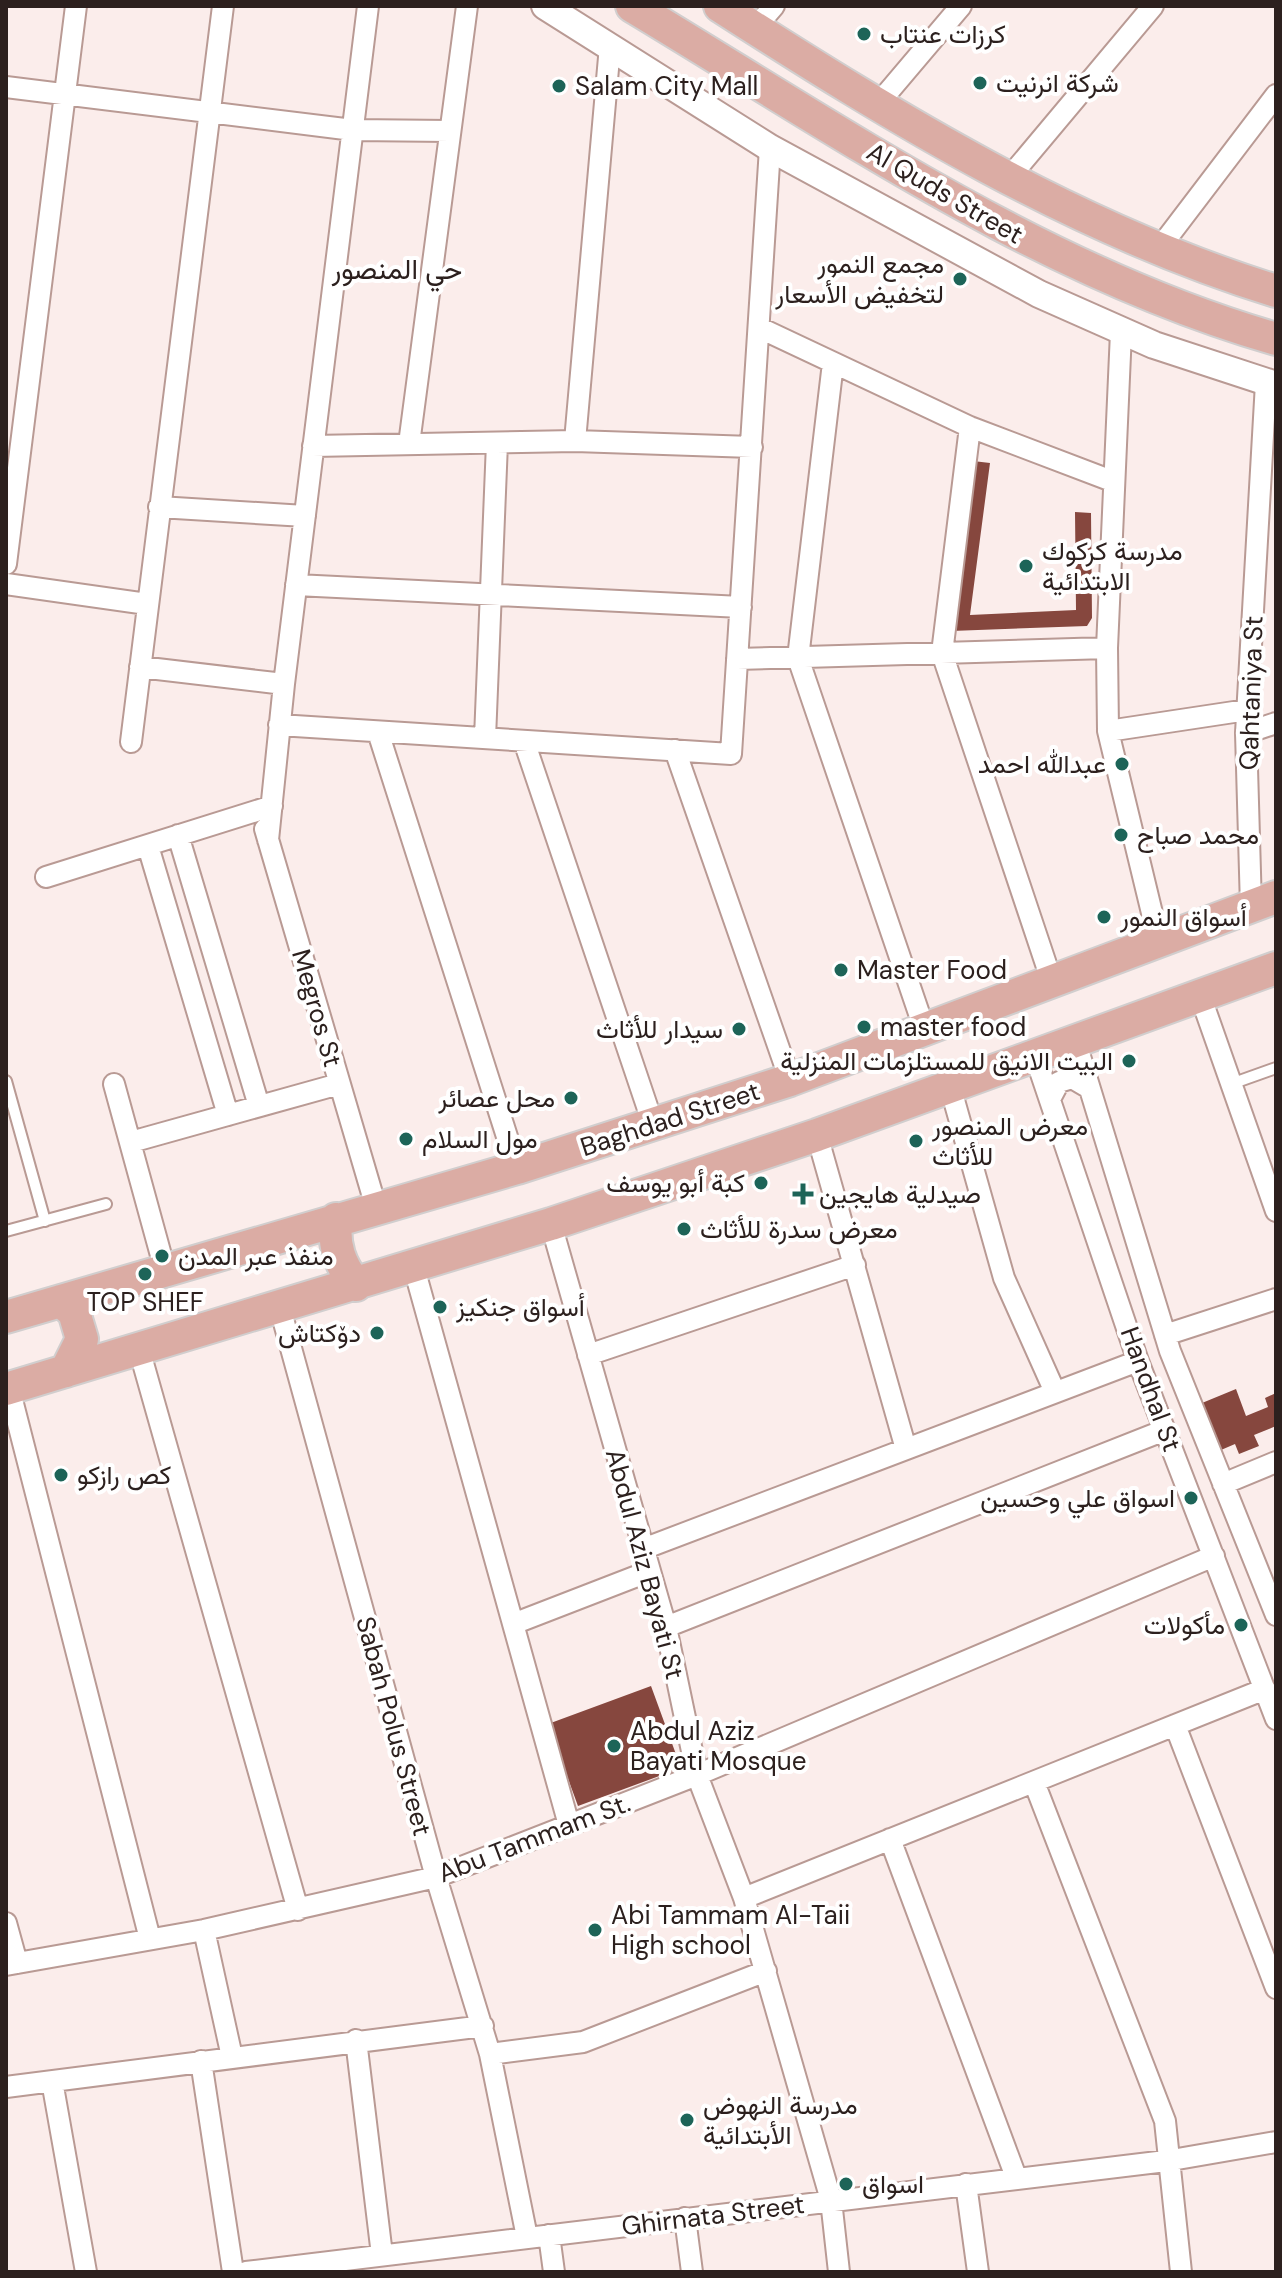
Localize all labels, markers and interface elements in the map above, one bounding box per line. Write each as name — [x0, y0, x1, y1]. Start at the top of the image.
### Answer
place label: كرزات عنتاب — [880, 17, 1006, 51]
marker: كرزات عنتاب — [855, 25, 873, 43]
place label: شركة انرنيت — [996, 66, 1119, 100]
place label: Salam City Mall — [575, 69, 758, 103]
marker: شركة انرنيت — [971, 74, 989, 92]
marker: Salam City Mall — [550, 77, 568, 95]
street label: Al Quds Street — [861, 135, 1029, 251]
place label: مجمع النمور لتخفيض الأسعار — [774, 247, 944, 311]
district label: حي المنصور — [331, 251, 462, 292]
marker: مجمع النمور لتخفيض الأسعار — [951, 270, 969, 288]
place label: مدرسة كركوك الابتدائية — [1042, 534, 1183, 598]
marker: مدرسة كركوك الابتدائية — [1017, 557, 1035, 575]
street label: Qahtaniya St — [1231, 615, 1271, 771]
place label: عبدالله احمد — [978, 747, 1106, 781]
marker: عبدالله احمد — [1113, 755, 1131, 773]
place label: محمد صباح — [1137, 818, 1259, 853]
marker: محمد صباح — [1112, 826, 1130, 844]
place label: أسواق النمور — [1119, 900, 1247, 934]
marker: أسواق النمور — [1095, 908, 1113, 926]
street label: Megros St — [284, 945, 350, 1071]
place label: Master Food — [857, 953, 1007, 987]
marker: Master Food — [832, 961, 850, 979]
place label: master food — [880, 1010, 1026, 1044]
place label: سيدار للأثاث — [596, 1012, 723, 1046]
marker: master food — [855, 1018, 873, 1036]
marker: سيدار للأثاث — [730, 1020, 748, 1038]
place label: البيت الانيق للمستلزمات المنزلية — [780, 1044, 1113, 1078]
marker: البيت الانيق للمستلزمات المنزلية — [1120, 1052, 1138, 1070]
street label: Baghdad Street — [576, 1074, 764, 1164]
place label: محل عصائر — [437, 1081, 555, 1115]
marker: محل عصائر — [562, 1089, 580, 1107]
place label: معرض المنصور للأثاث — [931, 1109, 1088, 1173]
place label: مول السلام — [422, 1122, 538, 1156]
marker: مول السلام — [397, 1130, 415, 1148]
marker: معرض المنصور للأثاث — [907, 1132, 925, 1150]
place label: كبة أبو يوسف — [606, 1166, 745, 1200]
marker: كبة أبو يوسف — [752, 1174, 770, 1192]
place label: صيدلية هايجين — [819, 1177, 981, 1211]
marker: صيدلية هايجين — [794, 1185, 812, 1203]
place label: معرض سدرة للأثاث — [700, 1212, 898, 1246]
marker: معرض سدرة للأثاث — [675, 1220, 693, 1238]
place label: منفذ عبر المدن — [178, 1239, 334, 1273]
marker: منفذ عبر المدن — [153, 1247, 171, 1265]
marker: TOP SHEF — [136, 1265, 154, 1283]
place label: TOP SHEF — [86, 1285, 204, 1319]
place label: أسواق جنكيز — [455, 1290, 585, 1324]
marker: أسواق جنكيز — [431, 1298, 449, 1316]
place label: دۆکتاش — [278, 1316, 361, 1350]
street label: Handhal St — [1113, 1322, 1189, 1456]
marker: دۆکتاش — [368, 1324, 386, 1342]
street label: Abdul Aziz Bayati St — [598, 1445, 692, 1683]
place label: كص رازكو — [77, 1458, 171, 1492]
marker: كص رازكو — [52, 1466, 70, 1484]
place label: اسواق علي وحسين — [980, 1481, 1175, 1519]
marker: اسواق علي وحسين — [1182, 1489, 1200, 1507]
place label: مأكولات — [1144, 1608, 1225, 1642]
street label: Sabah Polus Street — [348, 1613, 440, 1839]
marker: مأكولات — [1232, 1616, 1250, 1634]
place label: Abdul Aziz Bayati Mosque — [630, 1714, 807, 1778]
marker: Abdul Aziz Bayati Mosque — [605, 1737, 623, 1755]
street label: Abu Tammam St. — [433, 1786, 635, 1890]
place label: Abi Tammam Al-Taii High school — [611, 1898, 850, 1962]
marker: Abi Tammam Al-Taii High school — [586, 1921, 604, 1939]
place label: مدرسة النهوض الأبتدائية — [703, 2088, 858, 2152]
marker: مدرسة النهوض الأبتدائية — [678, 2111, 696, 2129]
place label: اسواق — [862, 2167, 924, 2201]
marker: اسواق — [837, 2175, 855, 2193]
street label: Ghirnata Street — [620, 2187, 806, 2243]

